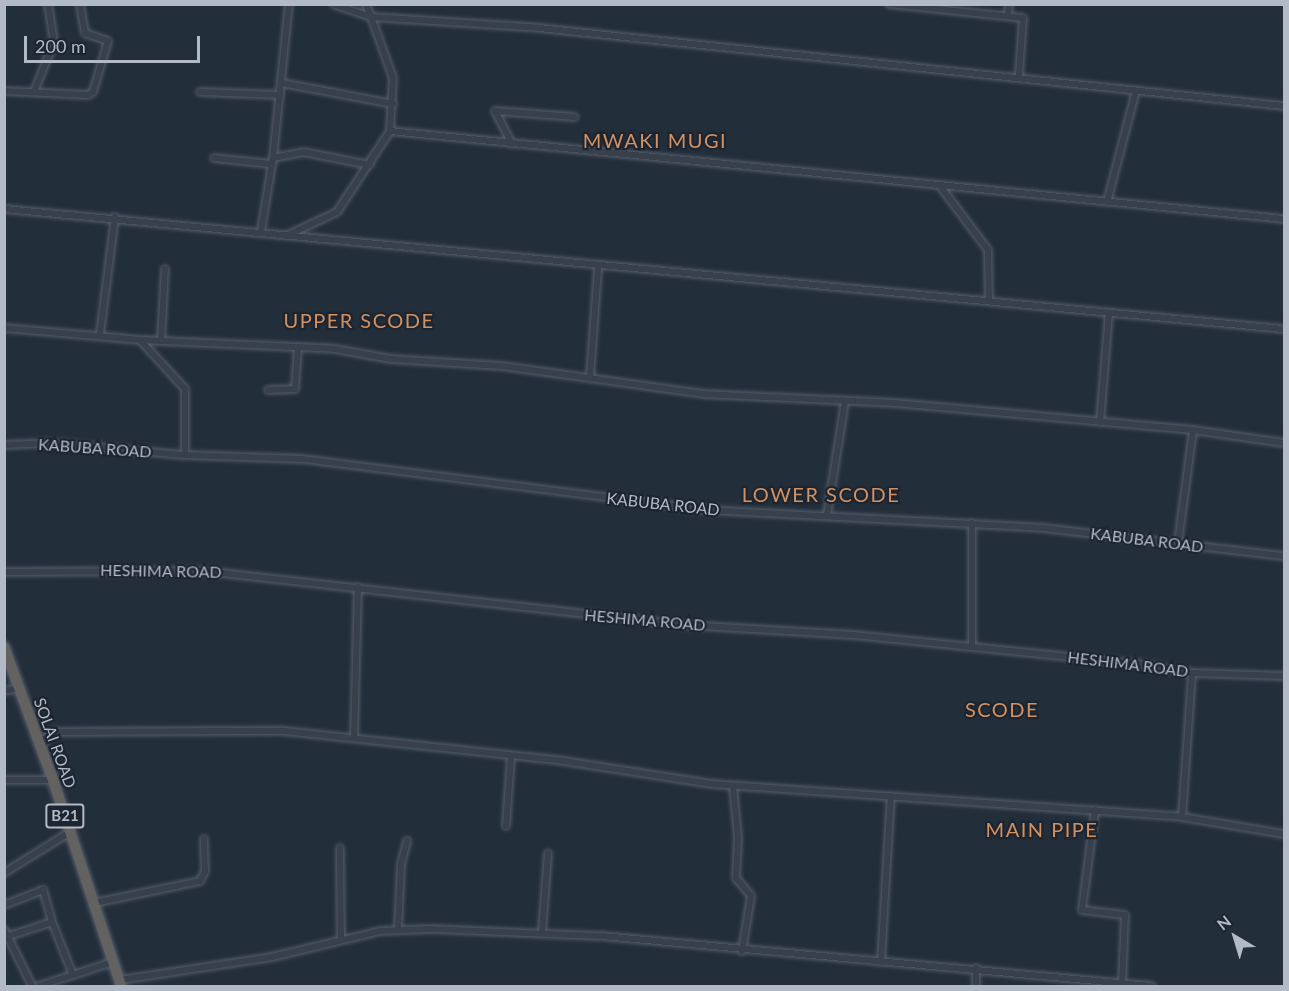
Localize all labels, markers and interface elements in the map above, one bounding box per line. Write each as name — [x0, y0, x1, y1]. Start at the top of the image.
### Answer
scale bar — [27, 24, 202, 62]
text: 200 m — [35, 35, 86, 57]
district label: MWAKI MUGI — [583, 128, 727, 152]
district label: UPPER SCODE — [283, 308, 435, 332]
street label: KABUBA ROAD — [37, 434, 153, 462]
district label: LOWER SCODE — [742, 482, 900, 506]
street label: KABUBA ROAD — [605, 488, 721, 520]
street label: KABUBA ROAD — [1089, 524, 1205, 556]
street label: HESHIMA ROAD — [100, 560, 222, 582]
street label: HESHIMA ROAD — [583, 605, 707, 635]
street label: HESHIMA ROAD — [1066, 647, 1190, 681]
street label: SOLAI ROAD — [30, 695, 80, 791]
district label: SCODE — [965, 697, 1039, 721]
road number: B21 — [44, 804, 86, 828]
district label: MAIN PIPE — [986, 817, 1098, 841]
north arrow — [1205, 907, 1265, 967]
text: N — [1213, 911, 1234, 934]

